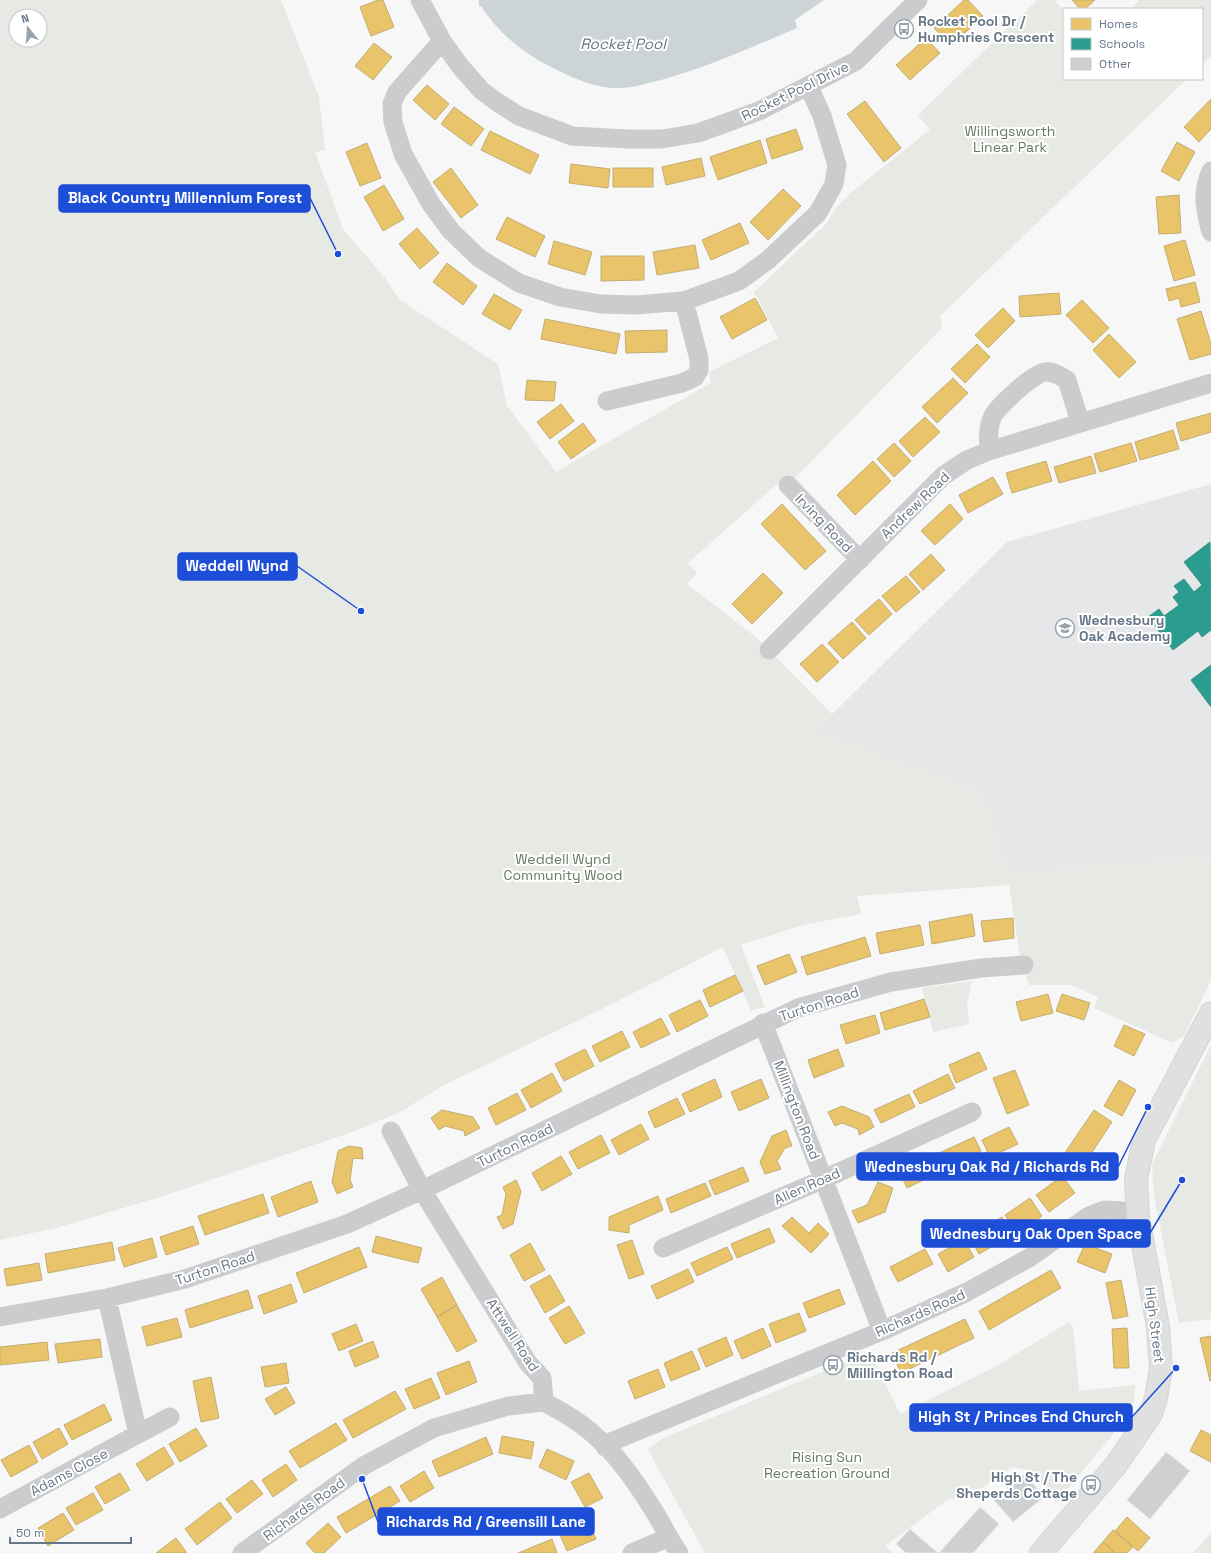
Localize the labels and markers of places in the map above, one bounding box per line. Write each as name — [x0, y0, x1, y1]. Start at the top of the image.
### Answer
place label: Rocket Pool Dr / Humphries Crescent — [918, 12, 1054, 46]
bus stop icon: Rocket Pool Dr / Humphries Crescent — [893, 18, 915, 40]
callout: Black Country Millennium Forest — [59, 185, 310, 212]
callout: Weddell Wynd — [178, 553, 297, 580]
place label: Wednesbury Oak Academy — [1079, 611, 1170, 645]
school or university icon: Wednesbury Oak Academy — [1054, 617, 1076, 639]
callout: Wednesbury Oak Rd / Richards Rd — [857, 1153, 1118, 1180]
callout: Wednesbury Oak Open Space — [922, 1220, 1150, 1247]
place label: Richards Rd / Millington Road — [847, 1348, 953, 1382]
bus stop icon: Richards Rd / Millington Road — [822, 1354, 844, 1376]
callout: High St / Princes End Church — [910, 1404, 1132, 1431]
place label: High St / The Sheperds Cottage — [956, 1468, 1077, 1502]
bus stop icon: High St / The Sheperds Cottage — [1080, 1474, 1102, 1496]
callout: Richards Rd / Greensill Lane — [378, 1508, 594, 1535]

